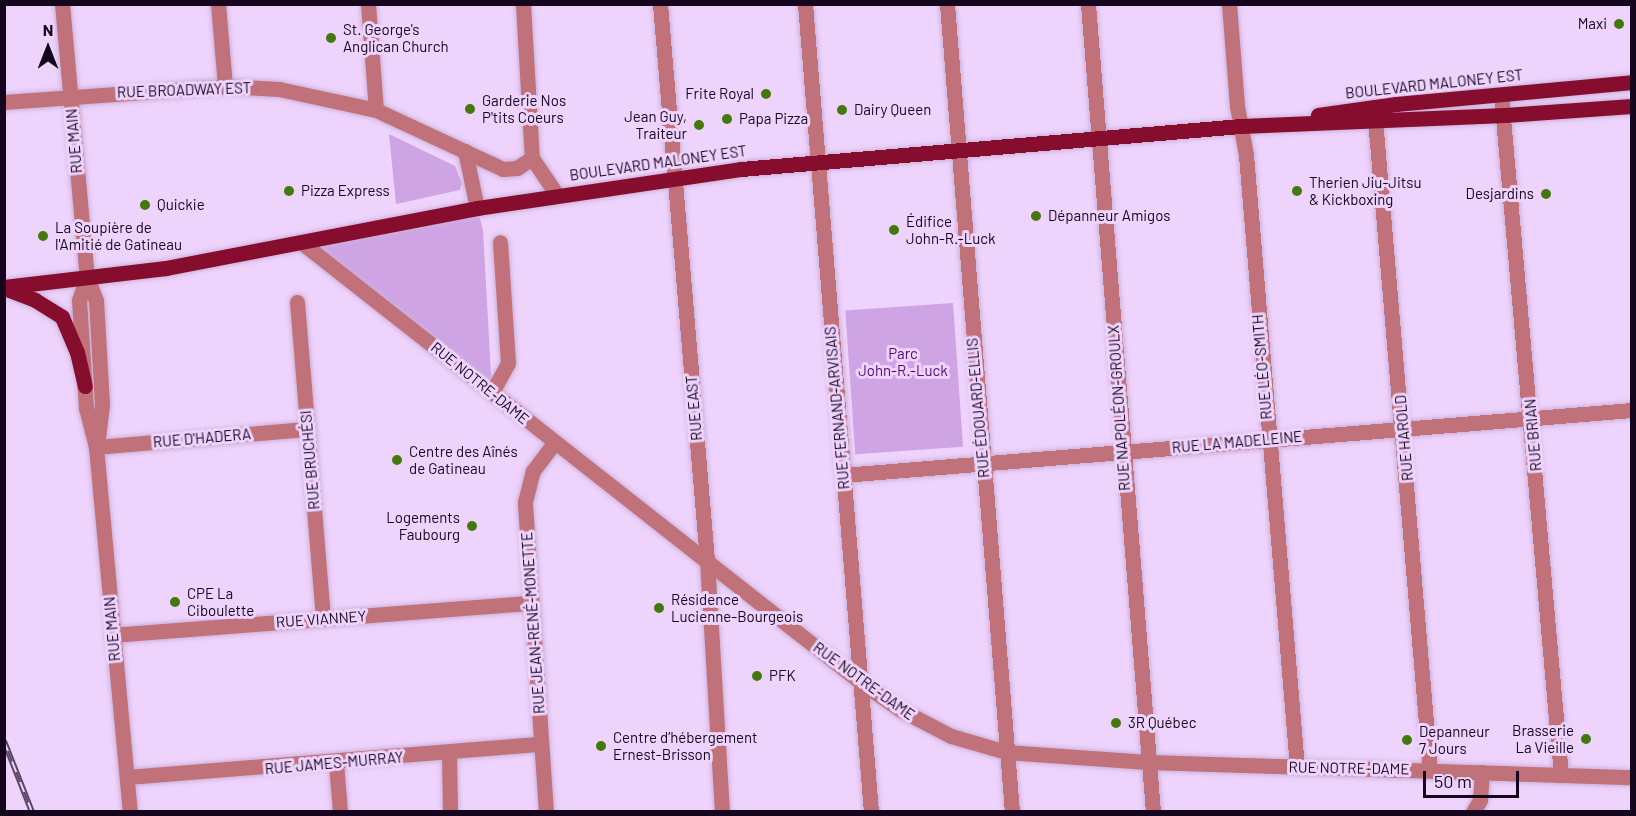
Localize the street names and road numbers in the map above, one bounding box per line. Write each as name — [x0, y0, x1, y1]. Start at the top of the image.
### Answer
street label: BOULEVARD MALONEY EST — [1344, 66, 1524, 102]
street label: RUE BROADWAY EST — [117, 79, 251, 101]
street label: RUE MAIN — [62, 108, 86, 174]
street label: BOULEVARD MALONEY EST — [568, 142, 748, 184]
street label: RUE LÉO-SMITH — [1248, 314, 1276, 420]
street label: RUE NAPOLÉON-GROULX — [1104, 324, 1134, 492]
street label: RUE FERNAND-ARVISAIS — [821, 326, 853, 490]
street label: RUE ÉDOUARD-ELLIS — [963, 337, 993, 479]
street label: RUE NOTRE-DAME — [427, 338, 533, 428]
street label: RUE EAST — [682, 375, 706, 441]
street label: RUE HAROLD — [1391, 394, 1417, 482]
street label: RUE BRIAN — [1521, 398, 1545, 472]
street label: RUE BRUCHÉSI — [297, 410, 323, 510]
street label: RUE D'HADERA — [152, 425, 252, 451]
street label: RUE LA MADELEINE — [1171, 427, 1303, 457]
street label: RUE JEAN-RENÉ-MONETTE — [518, 531, 548, 715]
street label: RUE MAIN — [100, 596, 124, 662]
street label: RUE VIANNEY — [275, 607, 367, 631]
street label: RUE NOTRE-DAME — [810, 638, 918, 724]
street label: RUE JAMES-MURRAY — [264, 748, 404, 778]
street label: RUE NOTRE-DAME — [1288, 758, 1410, 778]

